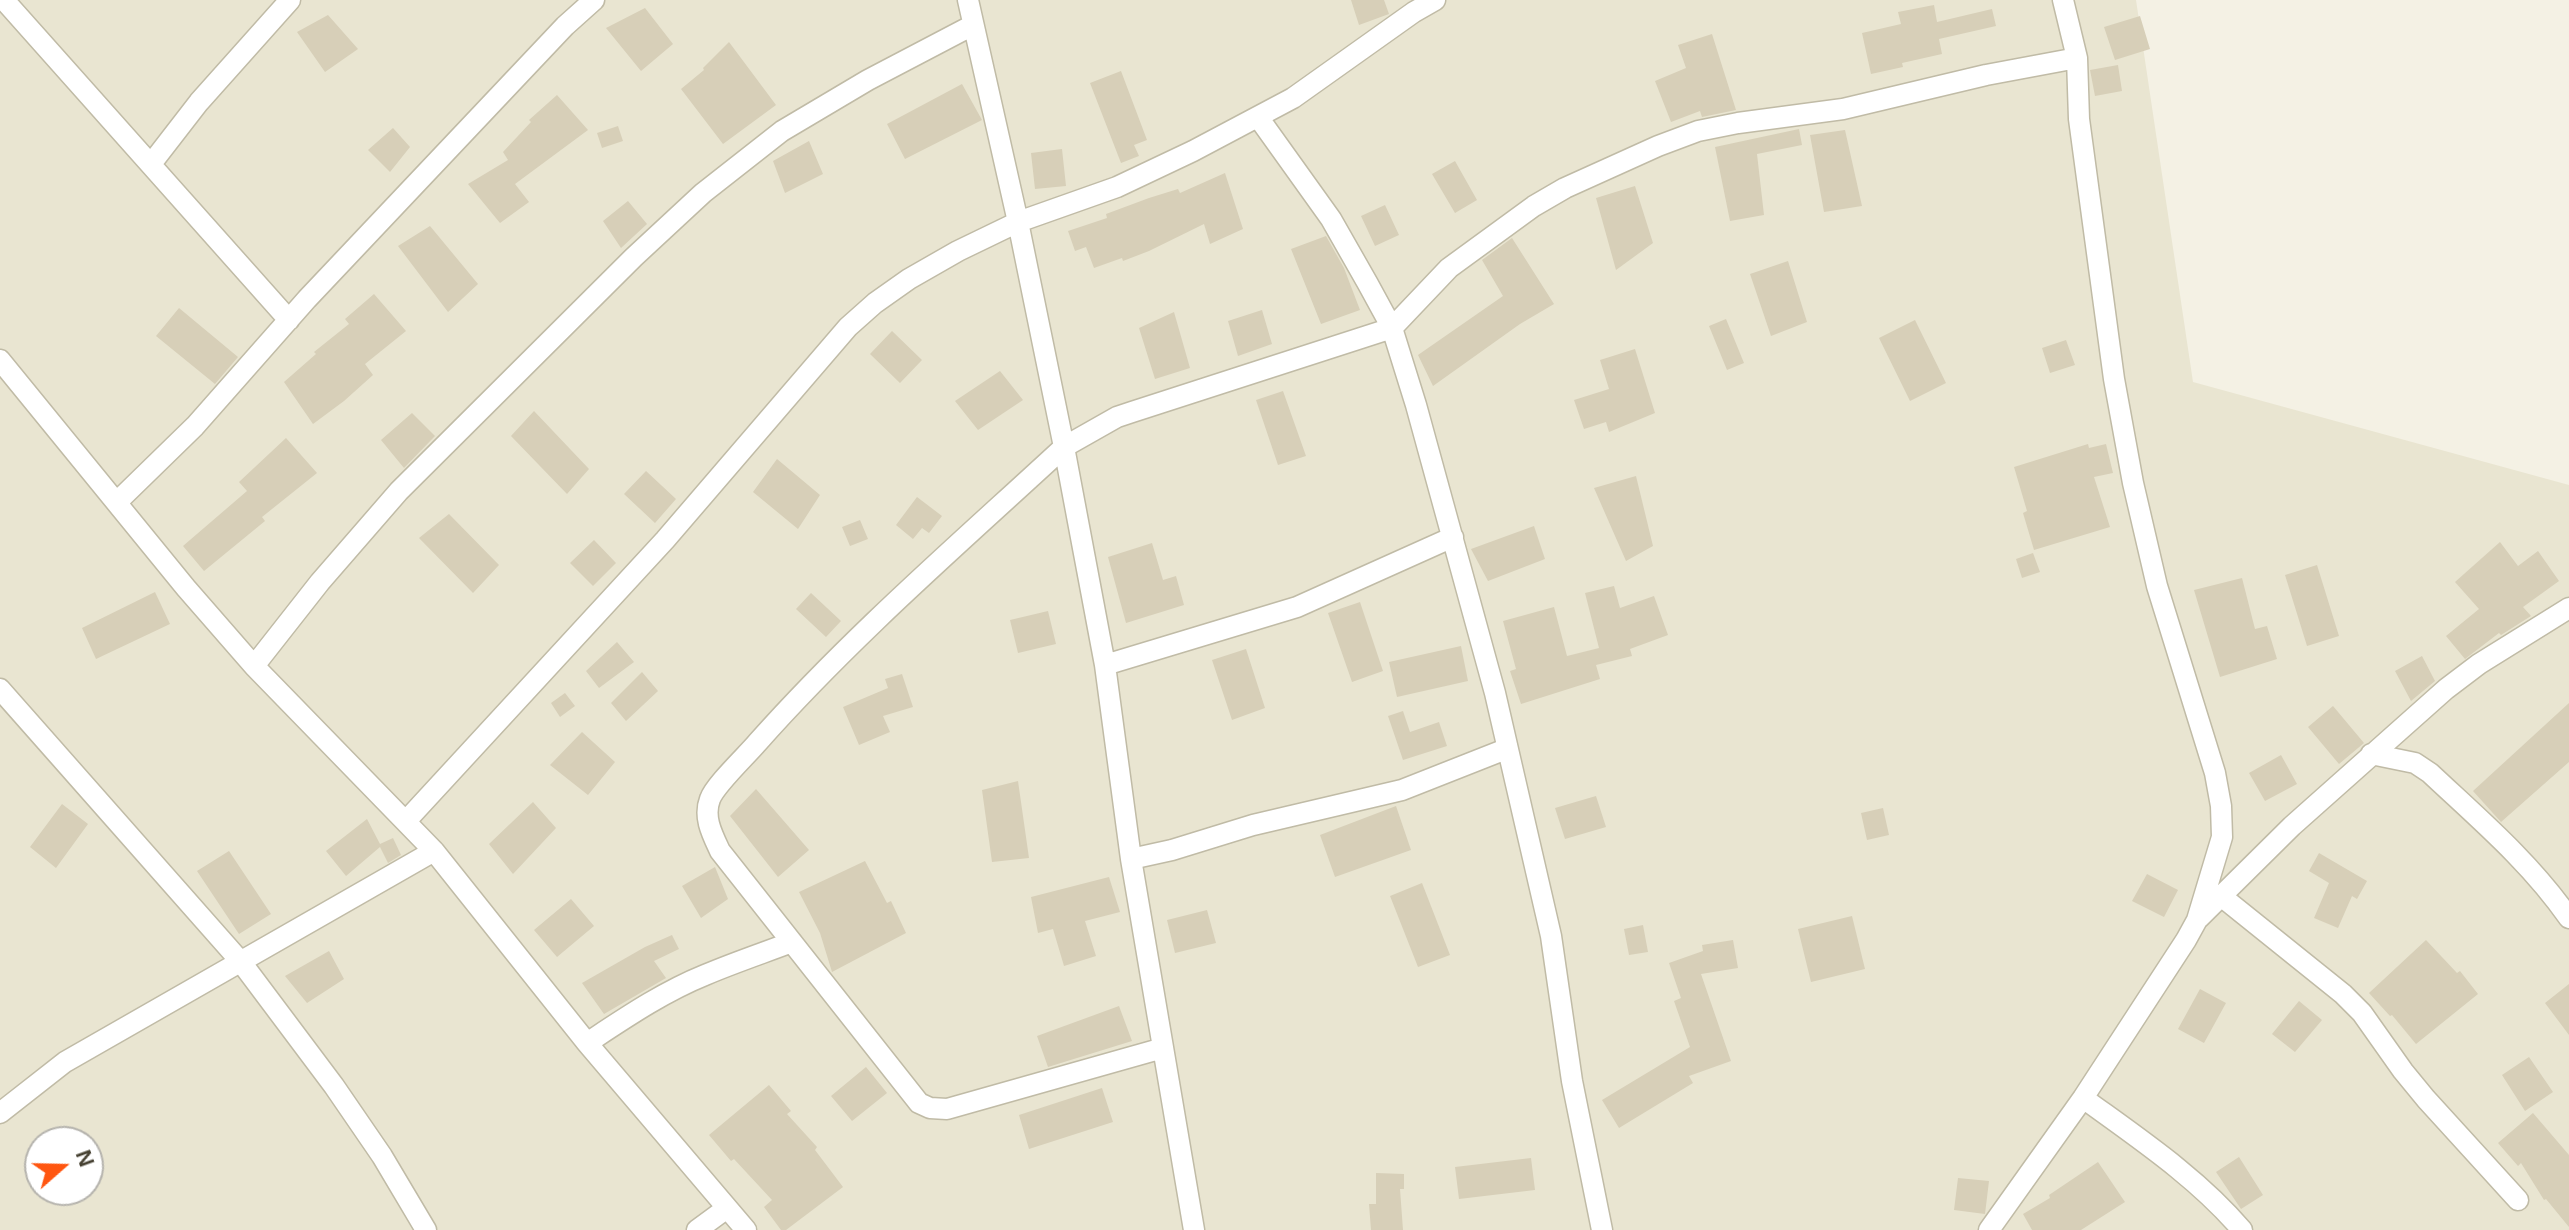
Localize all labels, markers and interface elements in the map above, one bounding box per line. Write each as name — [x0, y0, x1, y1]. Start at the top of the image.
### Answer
north arrow — [24, 1126, 104, 1206]
text: N — [71, 1147, 100, 1170]

